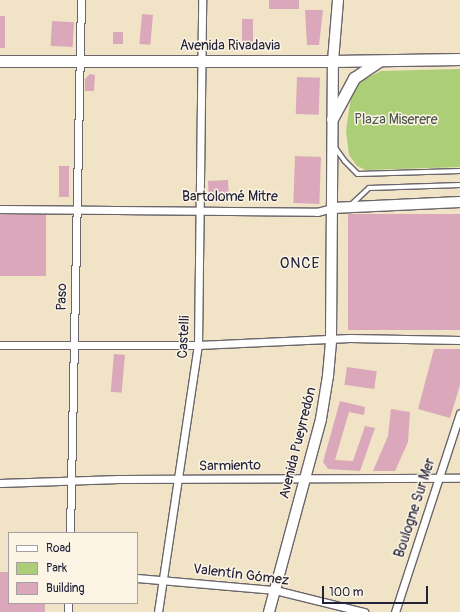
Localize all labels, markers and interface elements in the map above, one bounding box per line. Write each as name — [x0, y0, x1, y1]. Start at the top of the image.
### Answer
street label: Avenida Rivadavia — [180, 38, 280, 54]
park label: Plaza Miserere — [354, 112, 438, 128]
street label: Bartolomé Mitre — [182, 189, 278, 205]
district label: ONCE — [280, 255, 320, 273]
street label: Paso — [53, 283, 71, 311]
street label: Castelli — [174, 315, 194, 359]
street label: Avenida Pueyrredón — [276, 385, 320, 501]
street label: Boulogne Sur Mer — [391, 456, 439, 560]
street label: Sarmiento — [199, 457, 261, 475]
legend — [8, 532, 138, 604]
text: Road — [46, 541, 71, 556]
text: Park — [46, 561, 67, 576]
street label: Valentín Gómez — [192, 561, 290, 589]
scale bar — [324, 578, 430, 604]
text: Building — [46, 581, 85, 596]
text: 100 m — [329, 585, 363, 600]

